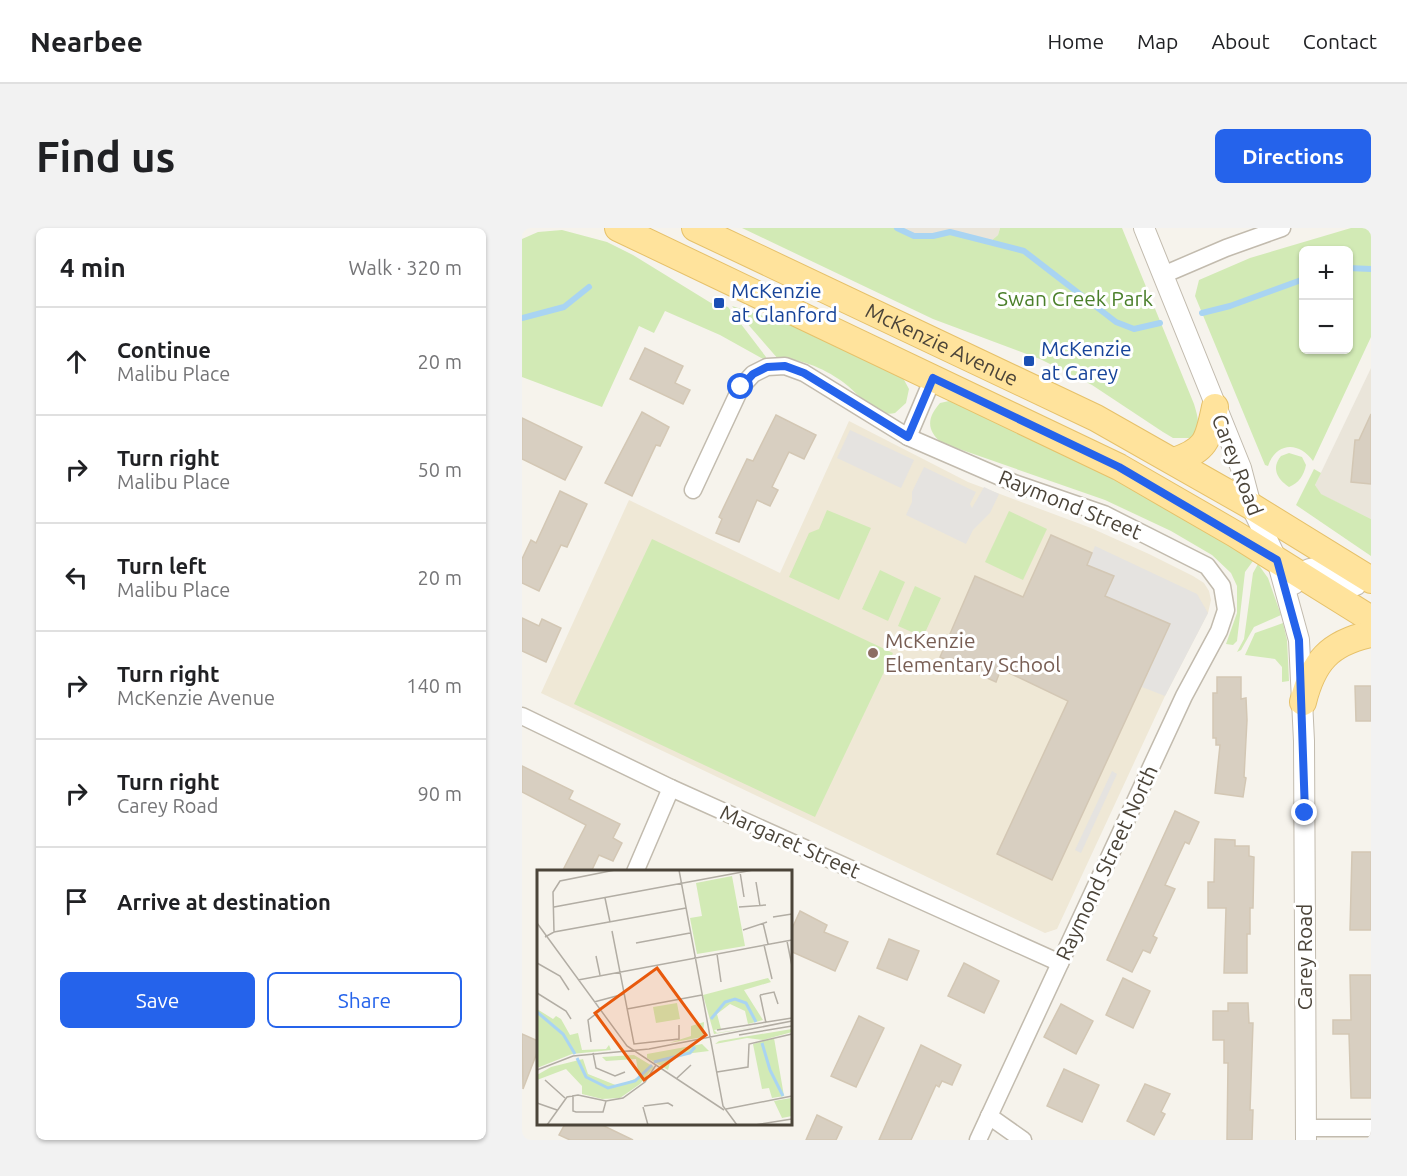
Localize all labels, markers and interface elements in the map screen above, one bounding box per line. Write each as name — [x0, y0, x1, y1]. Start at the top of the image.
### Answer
text: Nearbee — [30, 26, 143, 57]
text: Home — [1047, 29, 1104, 53]
text: Map — [1137, 29, 1178, 53]
text: About — [1211, 29, 1270, 53]
text: Contact — [1303, 29, 1377, 53]
button: Directions — [1215, 129, 1371, 183]
text: Find us — [36, 133, 175, 180]
map controls — [1299, 246, 1353, 354]
button: + — [1299, 246, 1353, 300]
text: 4 min — [60, 253, 126, 282]
text: Walk · 320 m — [349, 256, 462, 279]
place label: McKenzie at Glanford — [731, 278, 838, 326]
park label: Swan Creek Park — [997, 286, 1153, 310]
marker: McKenzie at Glanford — [712, 296, 726, 310]
street label: McKenzie Avenue — [862, 298, 1022, 390]
button: − — [1299, 300, 1353, 354]
place label: McKenzie at Carey — [1041, 336, 1131, 384]
text: Continue — [117, 337, 211, 362]
icon: ahead — [60, 345, 93, 378]
text: 20 m — [418, 350, 462, 373]
marker: McKenzie at Carey — [1022, 354, 1036, 368]
text: Malibu Place — [117, 362, 230, 385]
route start — [727, 373, 753, 399]
street label: Carey Road — [1208, 411, 1268, 519]
text: Turn right — [117, 445, 219, 470]
icon: right — [60, 453, 93, 486]
text: 50 m — [418, 458, 462, 481]
street label: Raymond Street — [995, 464, 1145, 544]
text: Malibu Place — [117, 470, 230, 493]
text: Turn left — [117, 553, 207, 578]
icon: left — [60, 561, 93, 594]
text: 20 m — [418, 566, 462, 589]
text: Malibu Place — [117, 578, 230, 601]
place label: McKenzie Elementary School — [885, 628, 1061, 676]
marker: McKenzie Elementary School — [866, 646, 880, 660]
text: Turn right — [117, 661, 219, 686]
icon: right — [60, 669, 93, 702]
text: 140 m — [406, 674, 462, 697]
text: McKenzie Avenue — [117, 686, 275, 709]
street label: Raymond Street North — [1050, 761, 1162, 964]
text: Turn right — [117, 769, 219, 794]
icon: right — [60, 777, 93, 810]
text: 90 m — [418, 782, 462, 805]
text: Carey Road — [117, 794, 218, 817]
street label: Margaret Street — [717, 799, 864, 883]
route end — [1291, 799, 1317, 825]
inset map — [537, 870, 792, 1125]
icon: arrive — [60, 885, 93, 918]
text: Arrive at destination — [117, 889, 331, 914]
street label: Carey Road — [1292, 904, 1316, 1010]
button: Save — [60, 972, 255, 1028]
button: Share — [267, 972, 462, 1028]

